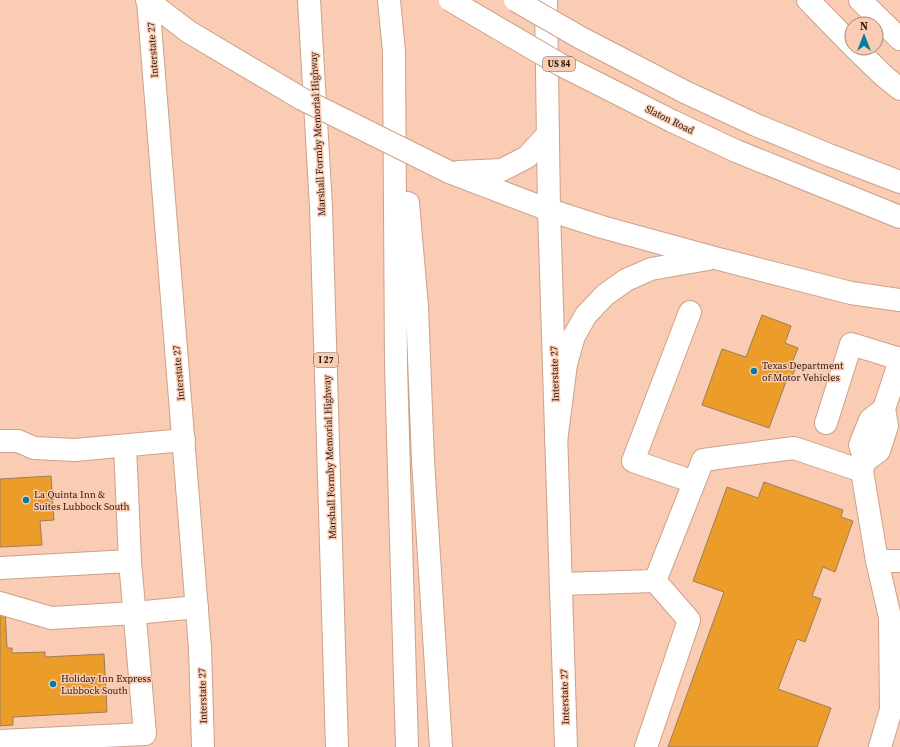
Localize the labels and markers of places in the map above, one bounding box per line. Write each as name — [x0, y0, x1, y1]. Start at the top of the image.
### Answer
place label: Texas Department of Motor Vehicles — [762, 359, 844, 384]
marker: Texas Department of Motor Vehicles — [749, 366, 759, 376]
place label: La Quinta Inn & Suites Lubbock South — [34, 488, 130, 513]
marker: La Quinta Inn & Suites Lubbock South — [21, 495, 31, 505]
place label: Holiday Inn Express Lubbock South — [61, 672, 151, 697]
marker: Holiday Inn Express Lubbock South — [48, 679, 58, 689]

